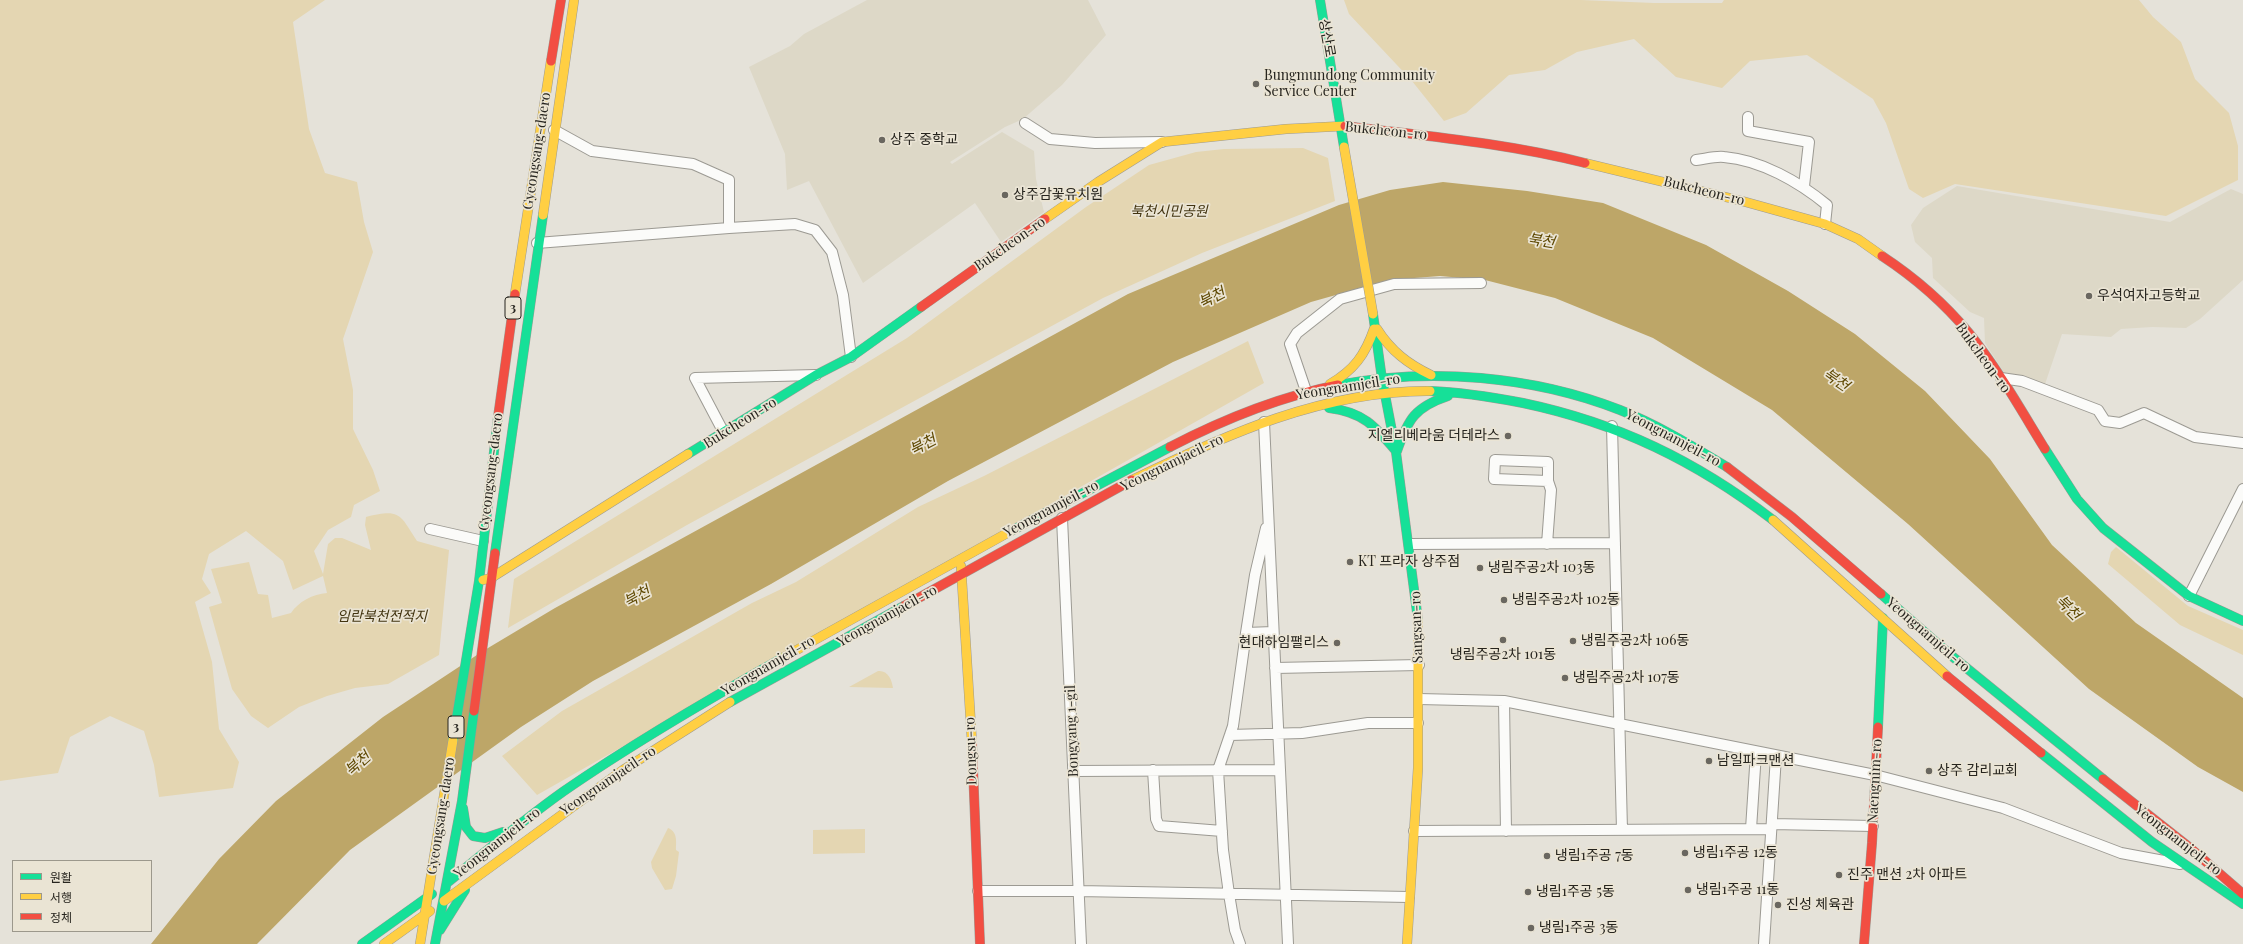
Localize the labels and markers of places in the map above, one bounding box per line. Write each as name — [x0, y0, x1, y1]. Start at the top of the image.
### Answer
place label: Bungmundong Community Service Center — [1264, 68, 1435, 100]
marker: Bungmundong Community Service Center — [1251, 79, 1261, 89]
place label: 상주 중학교 — [890, 132, 958, 148]
marker: 상주 중학교 — [877, 135, 887, 145]
place label: 상주감꽃유치원 — [1013, 187, 1103, 203]
marker: 상주감꽃유치원 — [1000, 190, 1010, 200]
place label: 우석여자고등학교 — [2097, 288, 2200, 304]
marker: 우석여자고등학교 — [2084, 291, 2094, 301]
place label: 지엘리베라움 더테라스 — [1368, 428, 1500, 444]
marker: 지엘리베라움 더테라스 — [1503, 431, 1513, 441]
place label: KT 프라자 상주점 — [1358, 554, 1460, 570]
marker: KT 프라자 상주점 — [1345, 557, 1355, 567]
place label: 냉림주공2차 103동 — [1488, 560, 1595, 576]
marker: 냉림주공2차 103동 — [1475, 563, 1485, 573]
place label: 냉림주공2차 102동 — [1512, 592, 1620, 608]
marker: 냉림주공2차 102동 — [1499, 595, 1509, 605]
place label: 냉림주공2차 106동 — [1581, 633, 1689, 649]
place label: 현대하임팰리스 — [1239, 635, 1329, 651]
marker: 냉림주공2차 101동 — [1498, 635, 1508, 645]
marker: 냉림주공2차 106동 — [1568, 636, 1578, 646]
marker: 현대하임팰리스 — [1332, 638, 1342, 648]
place label: 냉림주공2차 101동 — [1450, 647, 1556, 663]
place label: 냉림주공2차 107동 — [1573, 670, 1680, 686]
marker: 냉림주공2차 107동 — [1560, 673, 1570, 683]
place label: 남일파크맨션 — [1717, 753, 1794, 769]
marker: 남일파크맨션 — [1704, 756, 1714, 766]
place label: 상주 감리교회 — [1937, 763, 2018, 779]
marker: 상주 감리교회 — [1924, 766, 1934, 776]
place label: 냉림1주공 12동 — [1693, 845, 1778, 861]
place label: 냉림1주공 7동 — [1555, 848, 1634, 864]
marker: 냉림1주공 12동 — [1680, 848, 1690, 858]
marker: 냉림1주공 7동 — [1542, 851, 1552, 861]
place label: 진주 맨션 2차 아파트 — [1847, 867, 1967, 883]
marker: 진주 맨션 2차 아파트 — [1834, 870, 1844, 880]
place label: 냉림1주공 11동 — [1696, 882, 1779, 898]
place label: 냉림1주공 5동 — [1536, 884, 1615, 900]
marker: 냉림1주공 11동 — [1683, 885, 1693, 895]
marker: 냉림1주공 5동 — [1523, 887, 1533, 897]
place label: 진성 체육관 — [1786, 897, 1854, 913]
marker: 진성 체육관 — [1773, 900, 1783, 910]
place label: 냉림1주공 3동 — [1539, 920, 1618, 936]
marker: 냉림1주공 3동 — [1526, 923, 1536, 933]

